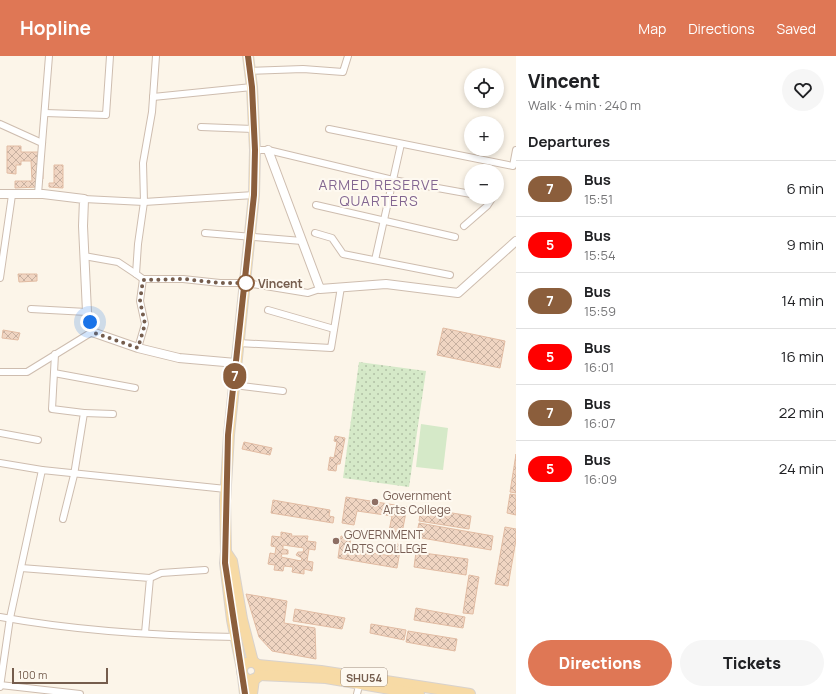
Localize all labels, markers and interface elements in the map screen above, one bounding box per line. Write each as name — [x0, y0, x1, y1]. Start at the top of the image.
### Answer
text: Hopline — [20, 15, 91, 41]
text: Map — [638, 19, 666, 38]
text: Directions — [688, 19, 755, 38]
text: Saved — [777, 19, 816, 38]
map controls — [464, 68, 504, 204]
button: locate — [464, 68, 504, 108]
text: Vincent — [528, 68, 600, 94]
button: heart — [782, 69, 824, 111]
text: Walk · 4 min · 240 m — [528, 96, 641, 114]
button: + — [464, 116, 504, 156]
text: Departures — [528, 131, 610, 152]
button: − — [464, 164, 504, 204]
text: Bus — [584, 169, 611, 190]
district label: ARMED RESERVE QUARTERS — [319, 175, 439, 210]
text: 6 min — [787, 178, 824, 199]
text: 7 — [546, 179, 554, 198]
text: 15:51 — [584, 190, 613, 208]
text: Bus — [584, 225, 611, 246]
text: 9 min — [787, 234, 824, 255]
text: 5 — [546, 235, 554, 254]
text: 15:54 — [584, 246, 616, 264]
marker: Vincent — [237, 274, 255, 292]
place label: Vincent — [258, 275, 303, 292]
text: Bus — [584, 281, 611, 302]
text: 14 min — [781, 290, 824, 311]
text: 7 — [546, 291, 554, 310]
text: 15:59 — [584, 302, 616, 320]
your location — [80, 312, 100, 332]
text: Bus — [584, 337, 611, 358]
text: 16 min — [781, 346, 824, 367]
text: 5 — [546, 347, 554, 366]
text: 16:01 — [584, 358, 614, 376]
line badge: 7 — [222, 363, 248, 389]
text: 7 — [231, 366, 239, 385]
text: Bus — [584, 393, 611, 414]
text: 22 min — [779, 402, 824, 423]
text: 7 — [546, 403, 554, 422]
text: 16:07 — [584, 414, 615, 432]
text: Bus — [584, 449, 611, 470]
text: 24 min — [779, 458, 824, 479]
text: 5 — [546, 459, 554, 478]
text: 16:09 — [584, 470, 617, 488]
place label: Government Arts College — [383, 487, 452, 518]
marker: Government Arts College — [370, 497, 380, 507]
place label: GOVERNMENT ARTS COLLEGE — [344, 526, 428, 557]
marker: GOVERNMENT ARTS COLLEGE — [331, 536, 341, 546]
button: Directions — [528, 640, 672, 686]
button: Tickets — [680, 640, 824, 686]
scale bar — [12, 666, 108, 685]
text: 100 m — [18, 667, 47, 682]
road number: SHU54 — [341, 668, 387, 686]

